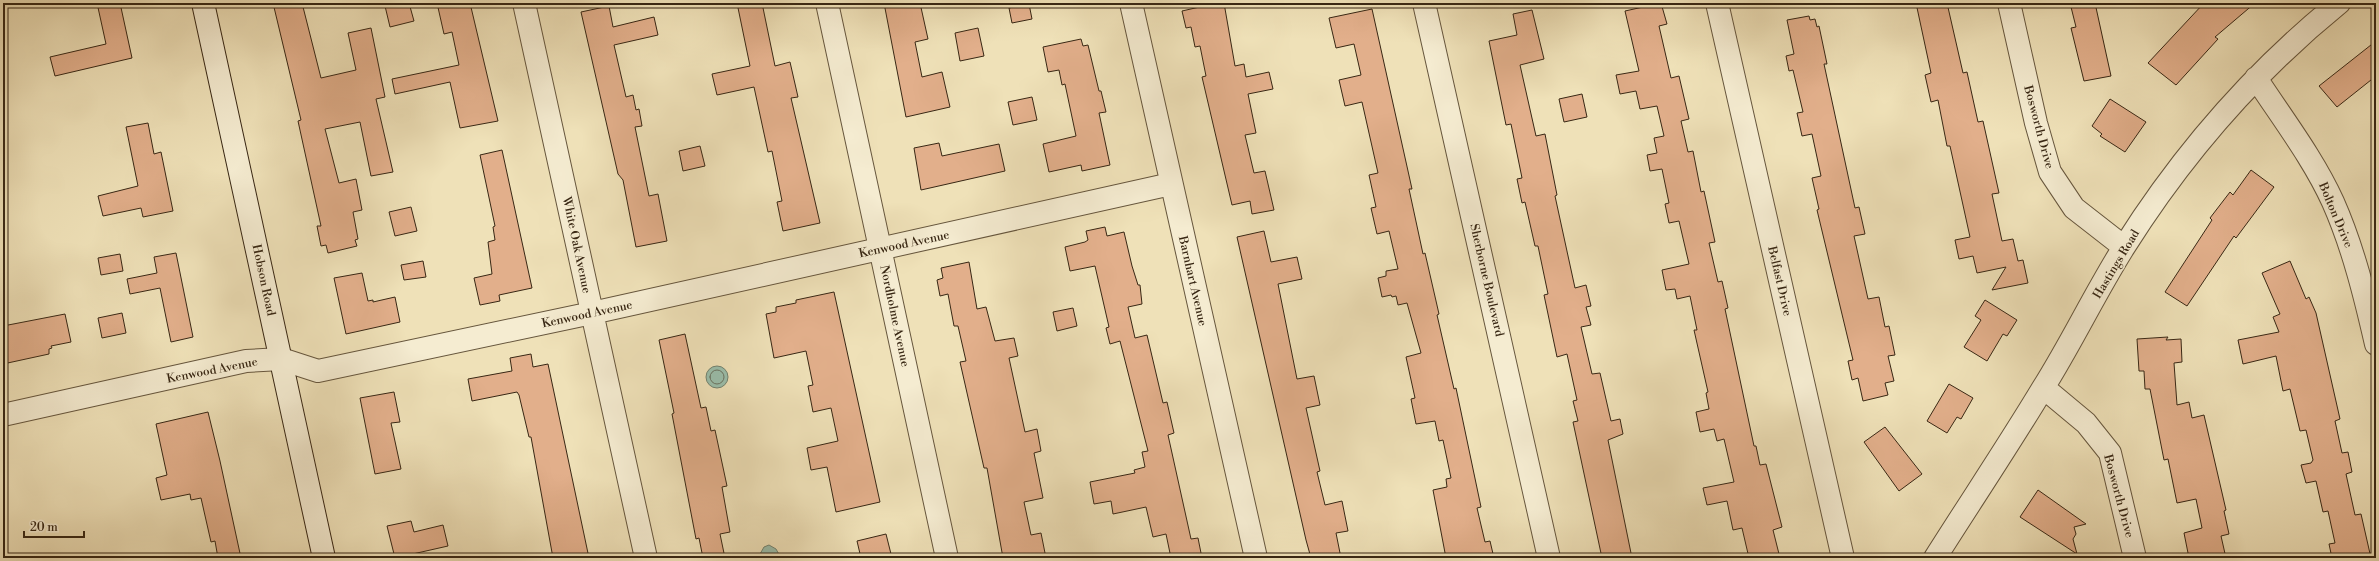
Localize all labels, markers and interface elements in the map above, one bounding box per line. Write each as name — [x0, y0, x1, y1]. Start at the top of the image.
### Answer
street label: Bosworth Drive — [2020, 83, 2057, 170]
street label: Bolton Drive — [2315, 179, 2356, 250]
street label: White Oak Avenue — [559, 194, 594, 295]
street label: Sherborne Boulevard — [1466, 222, 1507, 338]
street label: Hastings Road — [2090, 227, 2143, 302]
street label: Kenwood Avenue — [857, 228, 951, 261]
street label: Barnhart Avenue — [1175, 234, 1210, 328]
street label: Hobson Road — [249, 243, 278, 317]
street label: Belfast Drive — [1764, 244, 1795, 317]
street label: Nordholme Avenue — [876, 264, 913, 368]
street label: Kenwood Avenue — [540, 298, 634, 331]
street label: Kenwood Avenue — [165, 354, 259, 387]
street label: Bosworth Drive — [2100, 452, 2137, 539]
scale bar — [24, 513, 84, 539]
text: 20 m — [30, 520, 58, 535]

